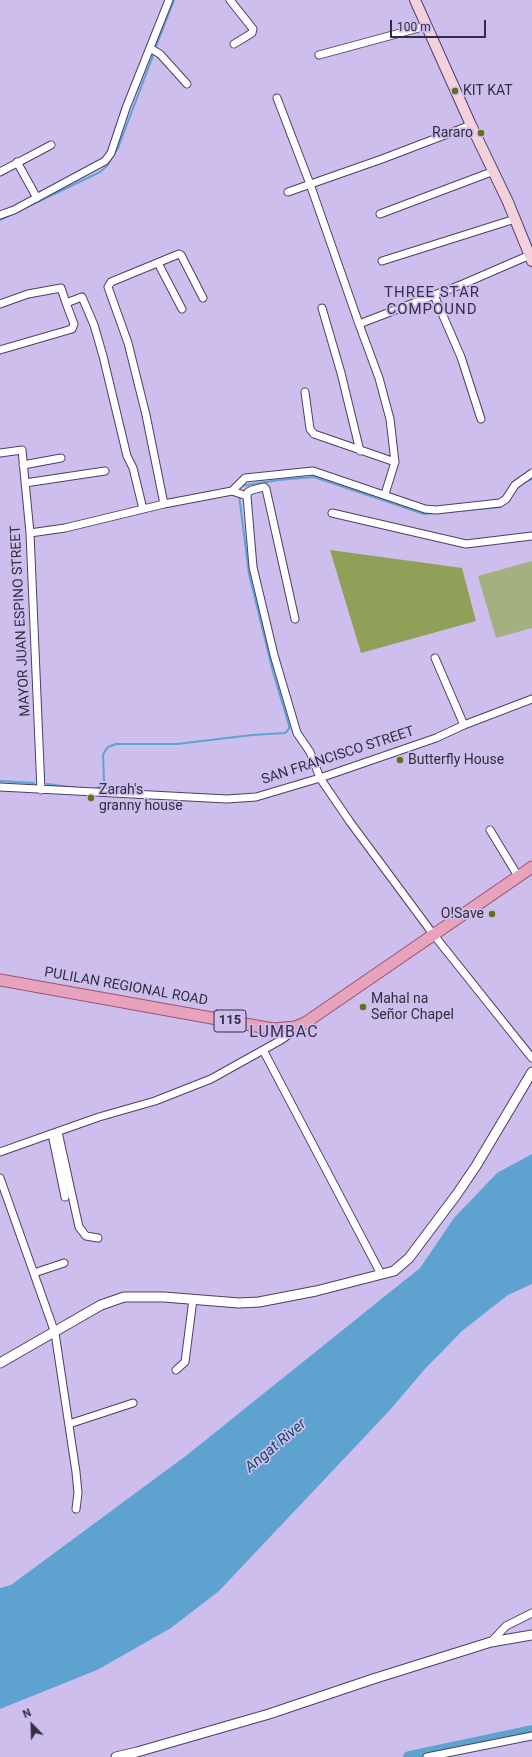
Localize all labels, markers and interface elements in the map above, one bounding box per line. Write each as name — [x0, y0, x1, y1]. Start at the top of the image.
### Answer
scale bar — [392, 12, 488, 38]
text: 100 m — [397, 20, 431, 34]
place label: KIT KAT — [463, 83, 513, 99]
marker: KIT KAT — [450, 86, 460, 96]
place label: Rararo — [432, 125, 473, 141]
marker: Rararo — [476, 128, 486, 138]
district label: THREE STAR COMPOUND — [384, 284, 480, 319]
street label: MAYOR JUAN ESPINO STREET — [8, 525, 34, 717]
street label: SAN FRANCISCO STREET — [260, 723, 416, 789]
place label: Butterfly House — [408, 752, 504, 768]
marker: Butterfly House — [395, 755, 405, 765]
place label: Zarah's granny house — [99, 782, 183, 814]
marker: Zarah's granny house — [86, 793, 96, 803]
place label: O!Save — [441, 906, 484, 922]
marker: O!Save — [487, 909, 497, 919]
street label: PULILAN REGIONAL ROAD — [43, 964, 209, 1010]
place label: Mahal na Señor Chapel — [371, 991, 454, 1024]
marker: Mahal na Señor Chapel — [358, 1002, 368, 1012]
road number: 115 — [214, 1010, 246, 1032]
district label: LUMBAC — [249, 1023, 319, 1043]
water label: Angat River — [242, 1415, 310, 1477]
north arrow — [12, 1705, 52, 1745]
text: N — [21, 1706, 33, 1721]

